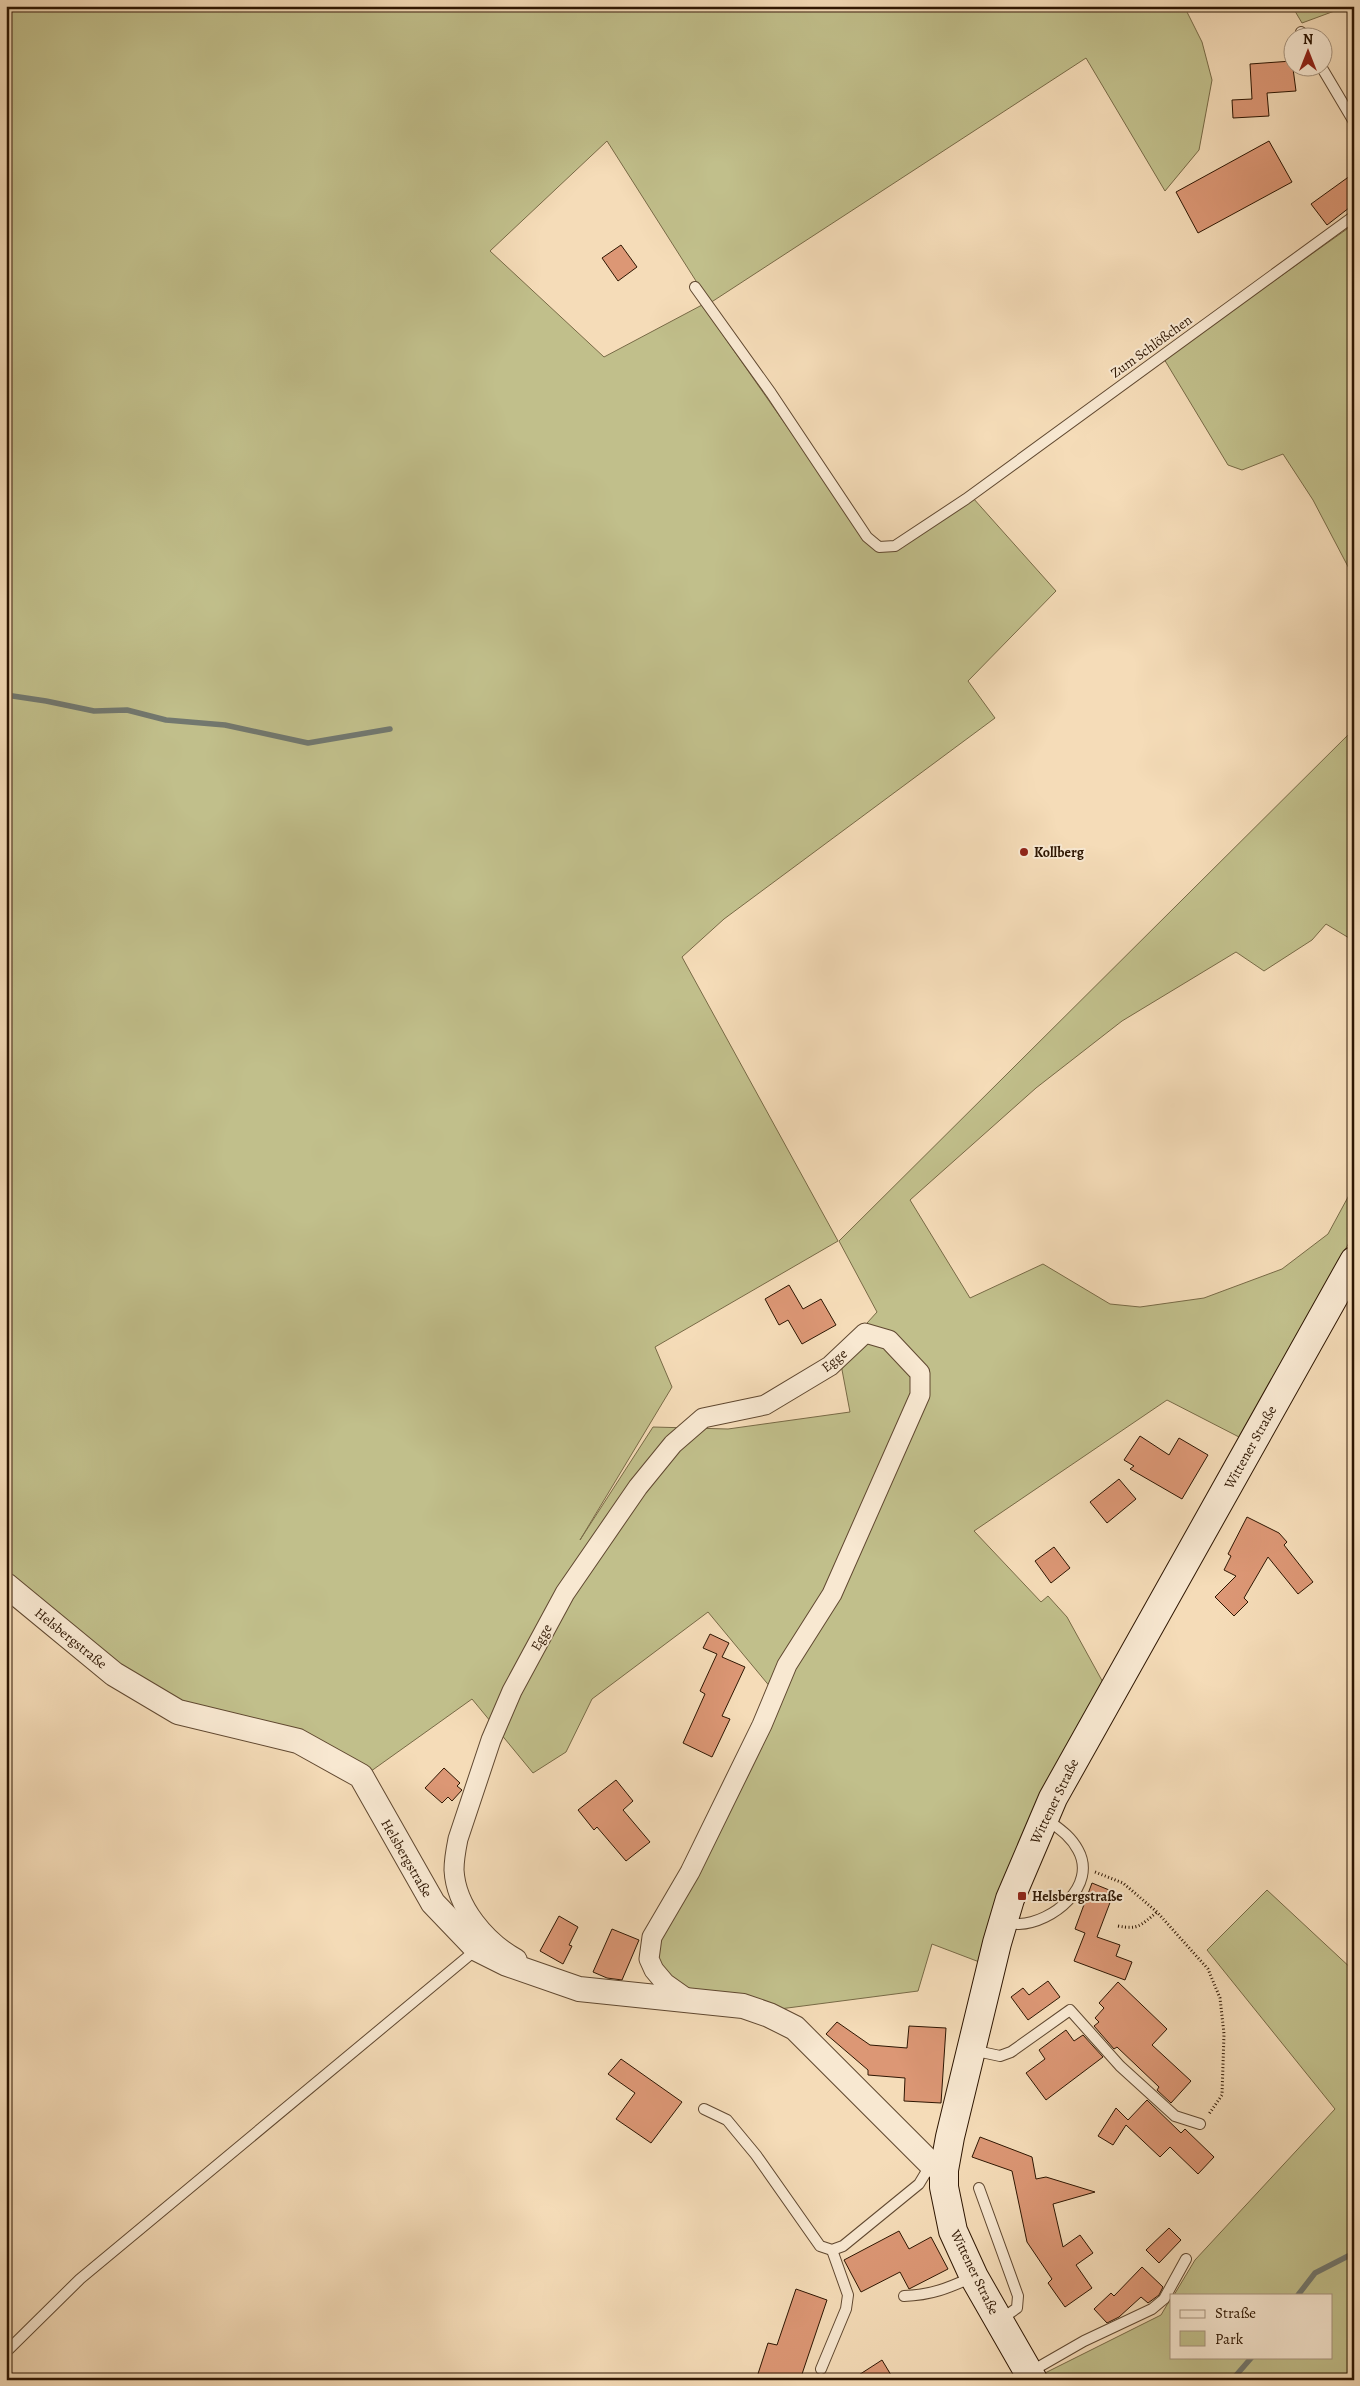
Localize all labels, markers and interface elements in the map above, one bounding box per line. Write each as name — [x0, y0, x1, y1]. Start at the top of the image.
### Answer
north arrow — [1282, 28, 1332, 78]
text: N — [1303, 30, 1313, 49]
street label: Zum Schlößchen — [1107, 310, 1196, 382]
place label: Kollberg — [1034, 843, 1085, 862]
marker: Kollberg — [1018, 846, 1030, 858]
street label: Egge — [817, 1344, 851, 1377]
street label: Wittener Straße — [1219, 1402, 1281, 1493]
street label: Helsbergstraße — [31, 1603, 111, 1673]
street label: Egge — [526, 1620, 557, 1654]
street label: Wittener Straße — [1025, 1756, 1083, 1848]
street label: Helsbergstraße — [376, 1815, 437, 1901]
place label: Helsbergstraße — [1032, 1887, 1123, 1906]
marker: Helsbergstraße — [1016, 1890, 1028, 1902]
street label: Wittener Straße — [945, 2226, 1003, 2318]
legend — [1170, 2294, 1332, 2358]
text: Straße — [1215, 2303, 1256, 2323]
text: Park — [1215, 2329, 1244, 2349]

